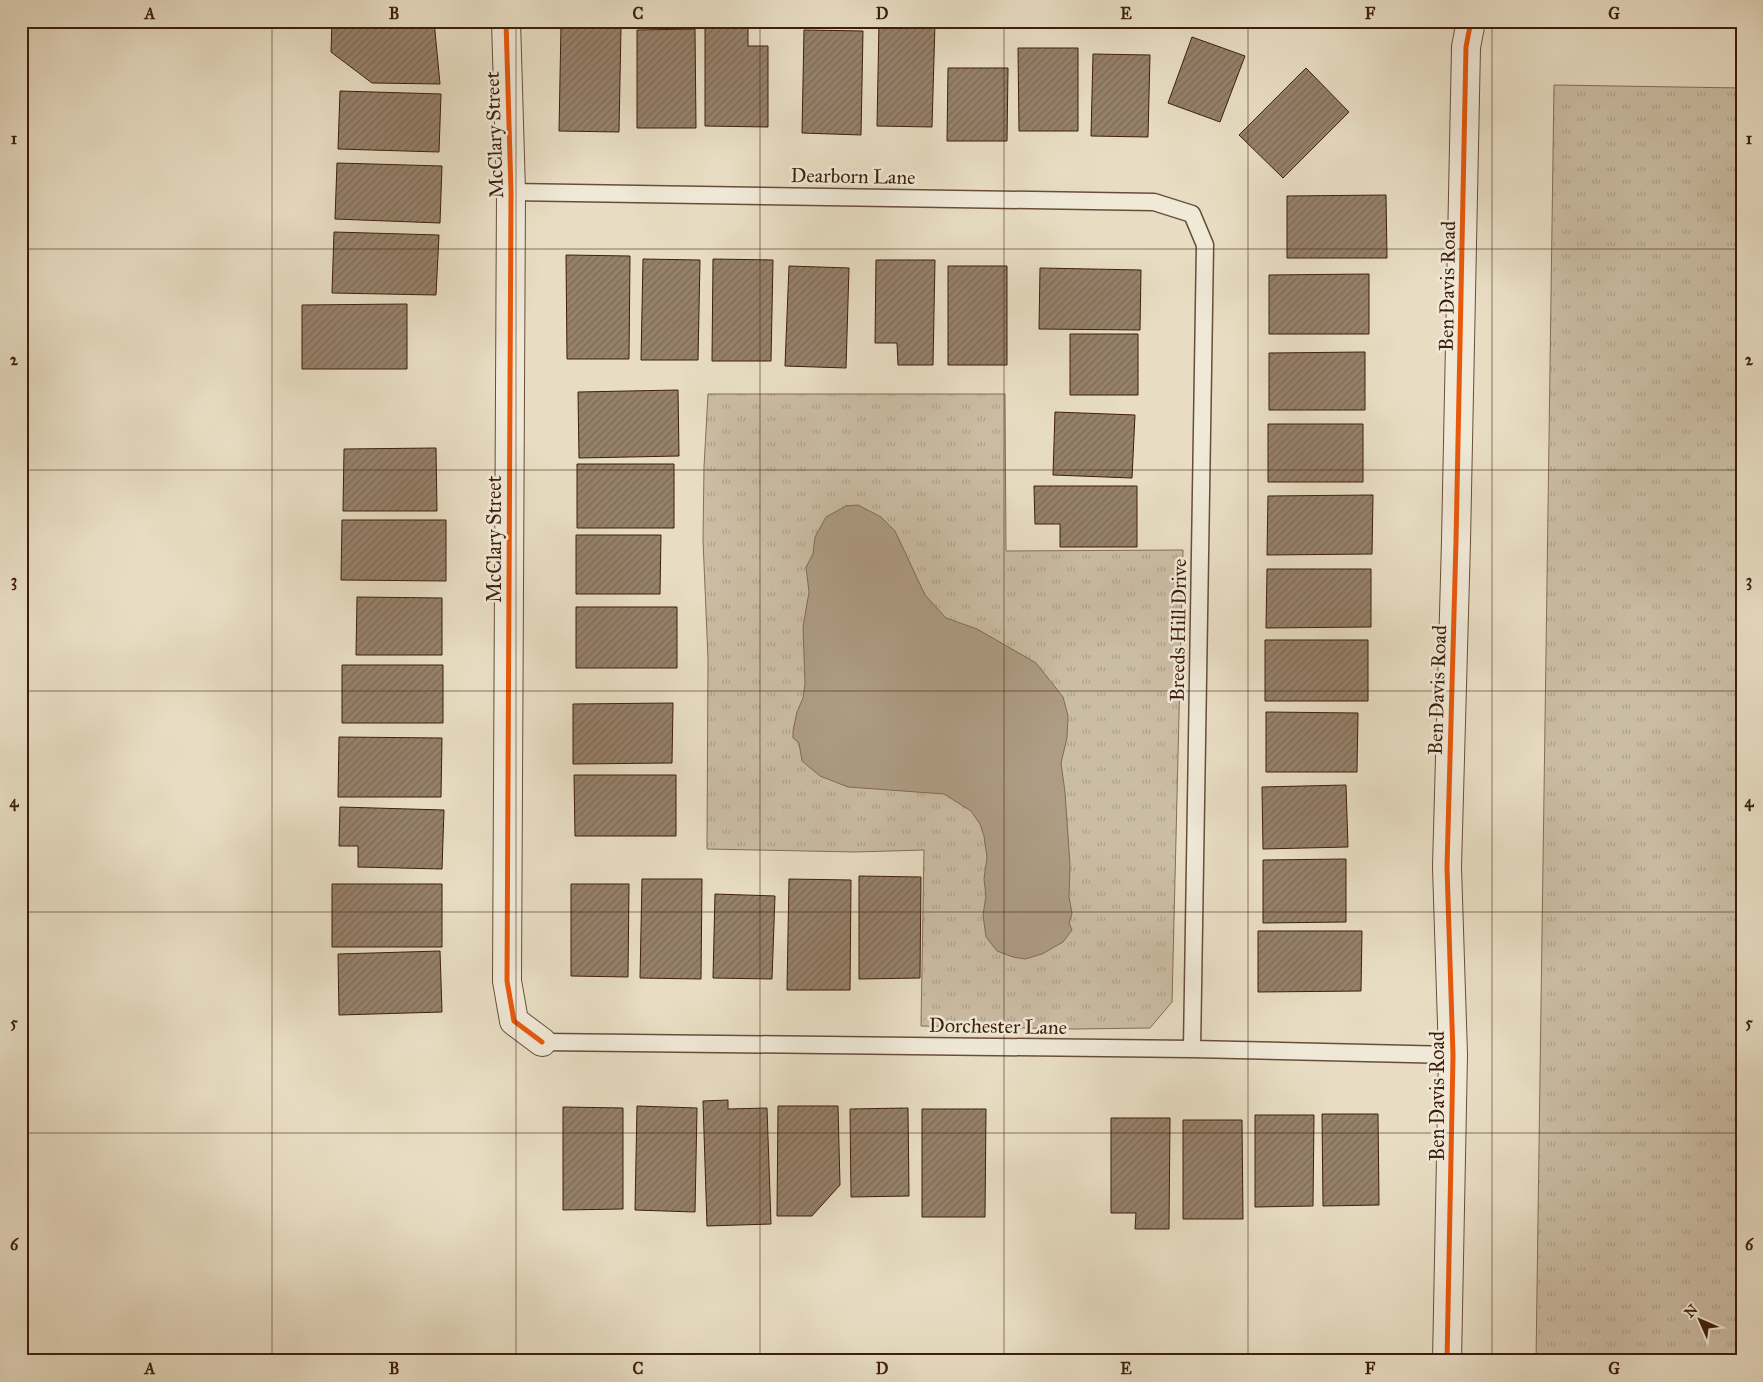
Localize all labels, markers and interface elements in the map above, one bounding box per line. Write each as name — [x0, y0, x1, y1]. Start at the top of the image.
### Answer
text: A — [144, 4, 156, 23]
text: B — [389, 4, 399, 23]
text: C — [633, 4, 644, 23]
text: D — [876, 4, 889, 23]
text: E — [1120, 4, 1132, 23]
text: F — [1365, 4, 1376, 23]
text: G — [1608, 4, 1620, 23]
street label: McClary Street — [480, 71, 508, 199]
text: 1 — [11, 129, 18, 148]
text: 1 — [1746, 129, 1753, 148]
street label: Dearborn Lane — [790, 163, 916, 189]
street label: Ben Davis Road — [1434, 221, 1460, 351]
text: 2 — [10, 350, 19, 369]
text: 2 — [1745, 350, 1754, 369]
street label: McClary Street — [482, 475, 506, 603]
street label: Breeds Hill Drive — [1165, 558, 1191, 702]
text: 3 — [11, 571, 17, 591]
text: 3 — [1746, 571, 1752, 591]
street label: Ben Davis Road — [1423, 625, 1451, 755]
text: 4 — [10, 792, 20, 812]
text: 4 — [1745, 792, 1755, 812]
text: 5 — [10, 1013, 18, 1032]
street label: Dorchester Lane — [929, 1013, 1067, 1039]
text: 5 — [1745, 1013, 1753, 1032]
street label: Ben Davis Road — [1425, 1031, 1449, 1161]
text: 6 — [10, 1235, 19, 1254]
text: 6 — [1745, 1235, 1754, 1254]
north arrow — [1676, 1294, 1726, 1344]
text: N — [1681, 1301, 1701, 1321]
text: A — [144, 1359, 156, 1378]
text: B — [389, 1359, 399, 1378]
text: C — [633, 1359, 644, 1378]
text: D — [876, 1359, 889, 1378]
text: E — [1120, 1359, 1132, 1378]
text: F — [1365, 1359, 1376, 1378]
text: G — [1608, 1359, 1620, 1378]

